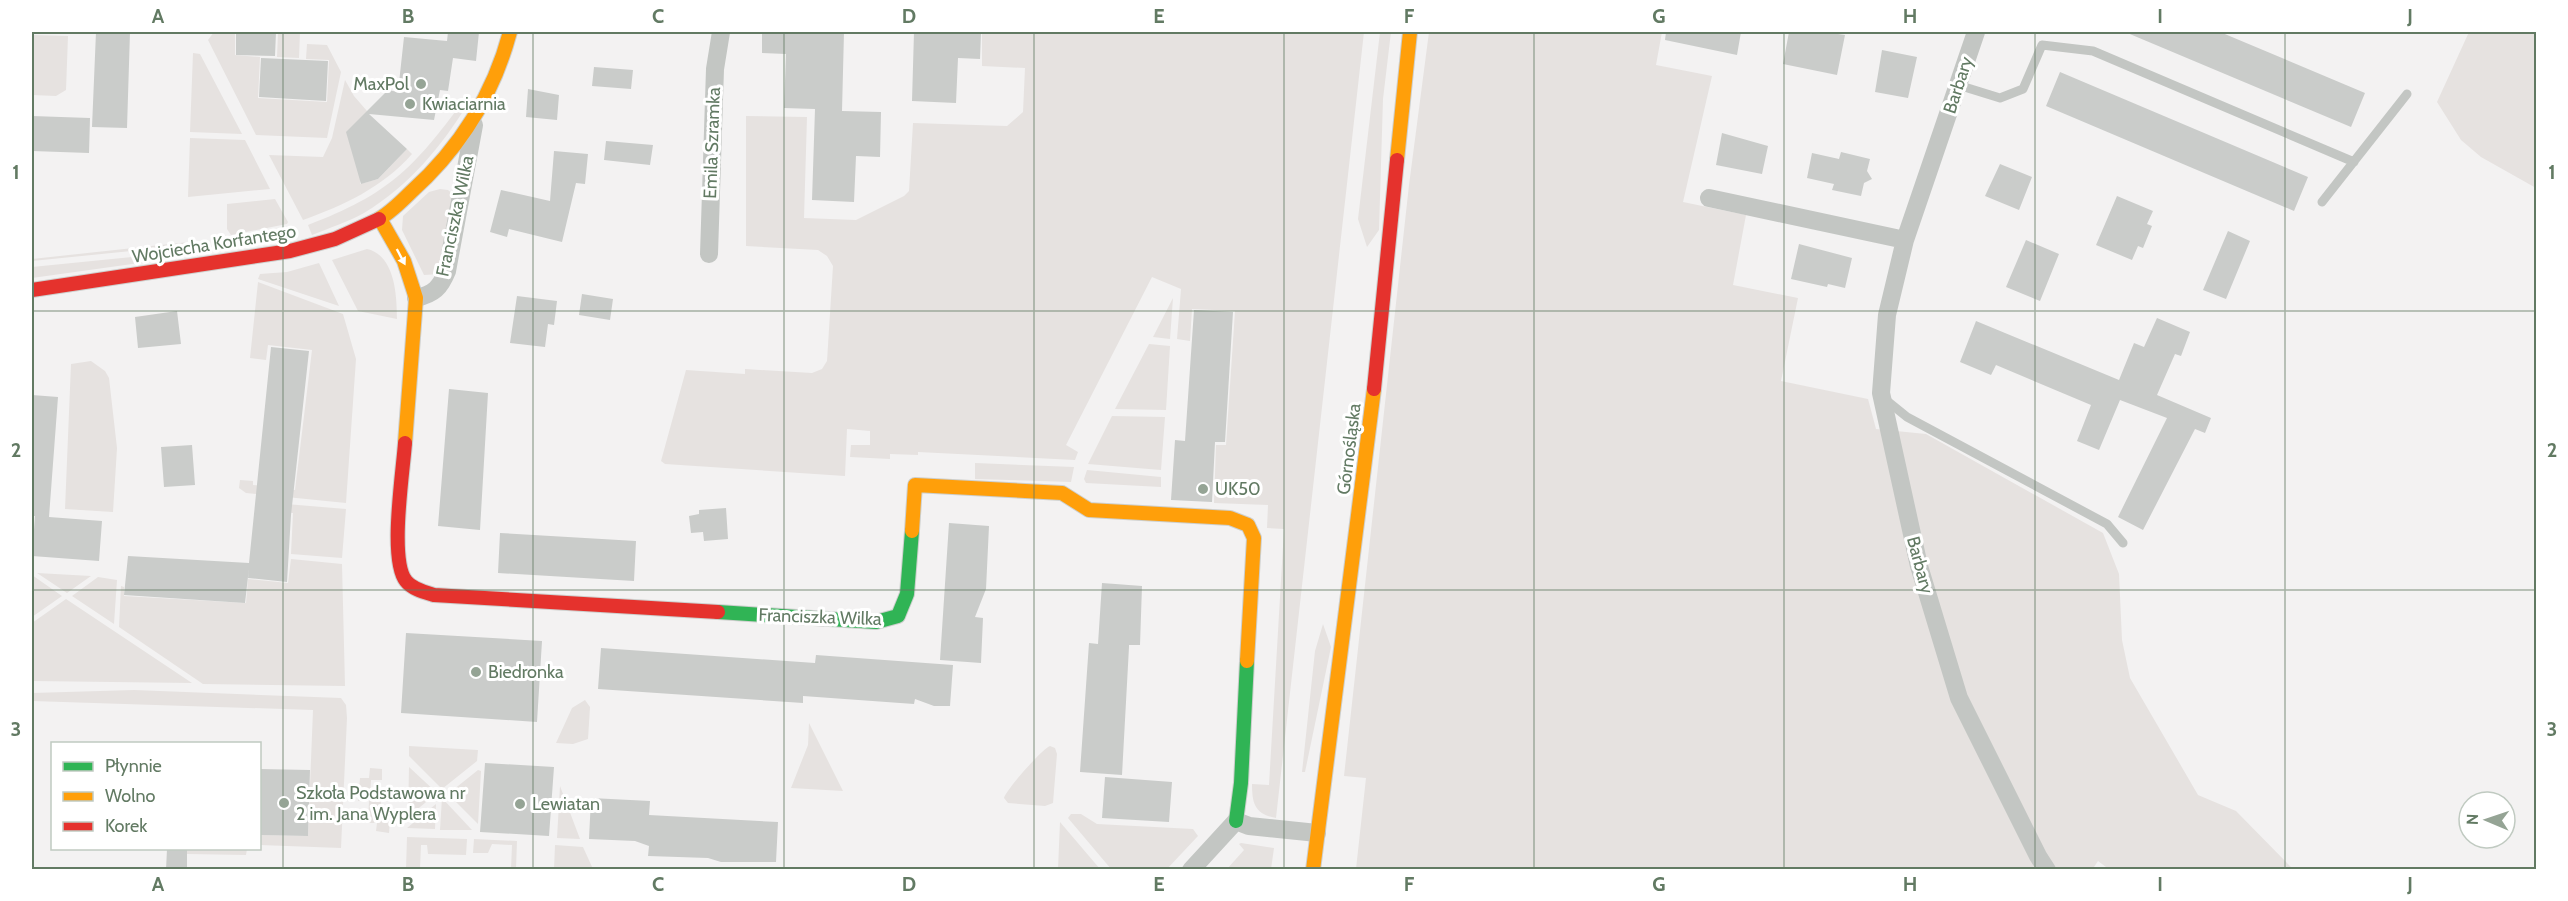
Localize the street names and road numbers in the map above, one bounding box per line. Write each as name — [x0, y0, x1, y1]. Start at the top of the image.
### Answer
street label: Barbary — [1939, 54, 1977, 116]
street label: Emila Szramka — [699, 86, 725, 199]
street label: Franciszka Wilka — [431, 153, 479, 278]
street label: Wojciecha Korfantego — [131, 220, 298, 268]
street label: Górnośląska — [1332, 402, 1366, 496]
street label: Barbary — [1902, 534, 1938, 596]
street label: Franciszka Wilka — [758, 604, 882, 630]

